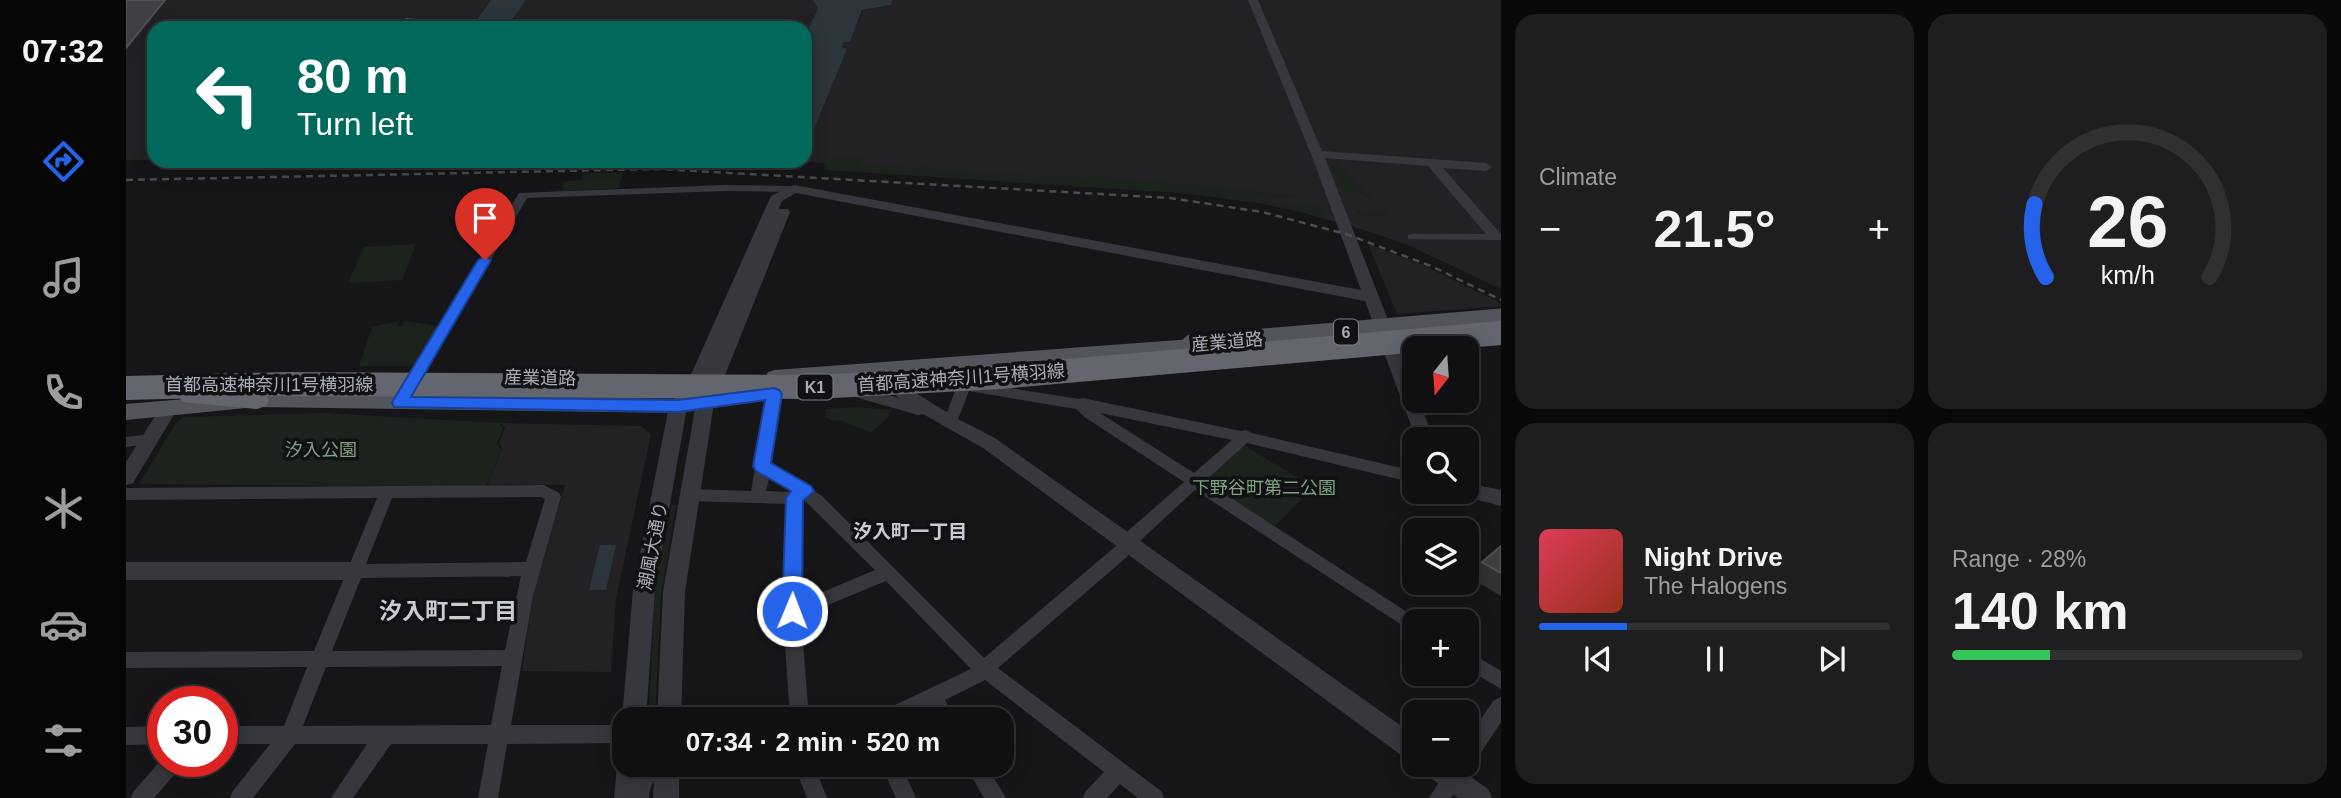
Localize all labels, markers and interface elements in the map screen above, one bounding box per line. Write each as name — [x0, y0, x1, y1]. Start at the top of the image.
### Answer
text: 07:32 — [22, 33, 104, 69]
icon: left — [182, 49, 273, 140]
text: 80 m — [297, 49, 409, 103]
text: Turn left — [297, 106, 413, 142]
icon: directions — [39, 137, 88, 186]
text: Climate — [1539, 164, 1617, 190]
text: 26 — [2087, 182, 2168, 263]
pin — [455, 188, 515, 260]
icon: arrive — [466, 199, 504, 237]
text: 21.5° — [1653, 200, 1776, 258]
text: − — [1539, 208, 1561, 250]
text: + — [1868, 208, 1890, 250]
icon: music — [39, 253, 88, 302]
text: km/h — [2100, 261, 2155, 289]
road number: 6 — [1334, 320, 1358, 344]
street label: 産業道路 — [1190, 329, 1264, 355]
north arrow — [1402, 336, 1479, 413]
map controls — [1402, 336, 1479, 777]
street label: 首都高速神奈川1号横羽線 — [857, 361, 1065, 395]
street label: 産業道路 — [504, 367, 576, 389]
icon: phone — [39, 368, 88, 417]
road number: K1 — [798, 374, 832, 400]
street label: 首都高速神奈川1号横羽線 — [165, 375, 373, 395]
button: search — [1402, 427, 1479, 504]
park label: 汐入公園 — [285, 440, 357, 460]
park label: 下野谷町第二公園 — [1192, 478, 1336, 498]
icon: climate — [39, 484, 88, 533]
street label: 潮風大通り — [635, 500, 671, 592]
button: layers — [1402, 518, 1479, 595]
district label: 汐入町一丁目 — [853, 521, 967, 542]
text: Night Drive — [1644, 542, 1783, 572]
text: Range · 28% — [1952, 546, 2086, 572]
text: The Halogens — [1644, 573, 1787, 599]
position arrow — [755, 574, 829, 648]
text: 140 km — [1952, 582, 2128, 640]
district label: 汐入町二丁目 — [379, 598, 517, 624]
icon: car — [39, 600, 88, 649]
button: + — [1402, 609, 1479, 686]
icon: previous — [1579, 640, 1617, 678]
icon: pause — [1696, 640, 1734, 678]
icon: next — [1813, 640, 1851, 678]
speed limit sign: 30 — [147, 686, 238, 777]
button: − — [1402, 700, 1479, 777]
icon: filters — [39, 716, 88, 765]
text: 07:34 · 2 min · 520 m — [686, 727, 940, 757]

